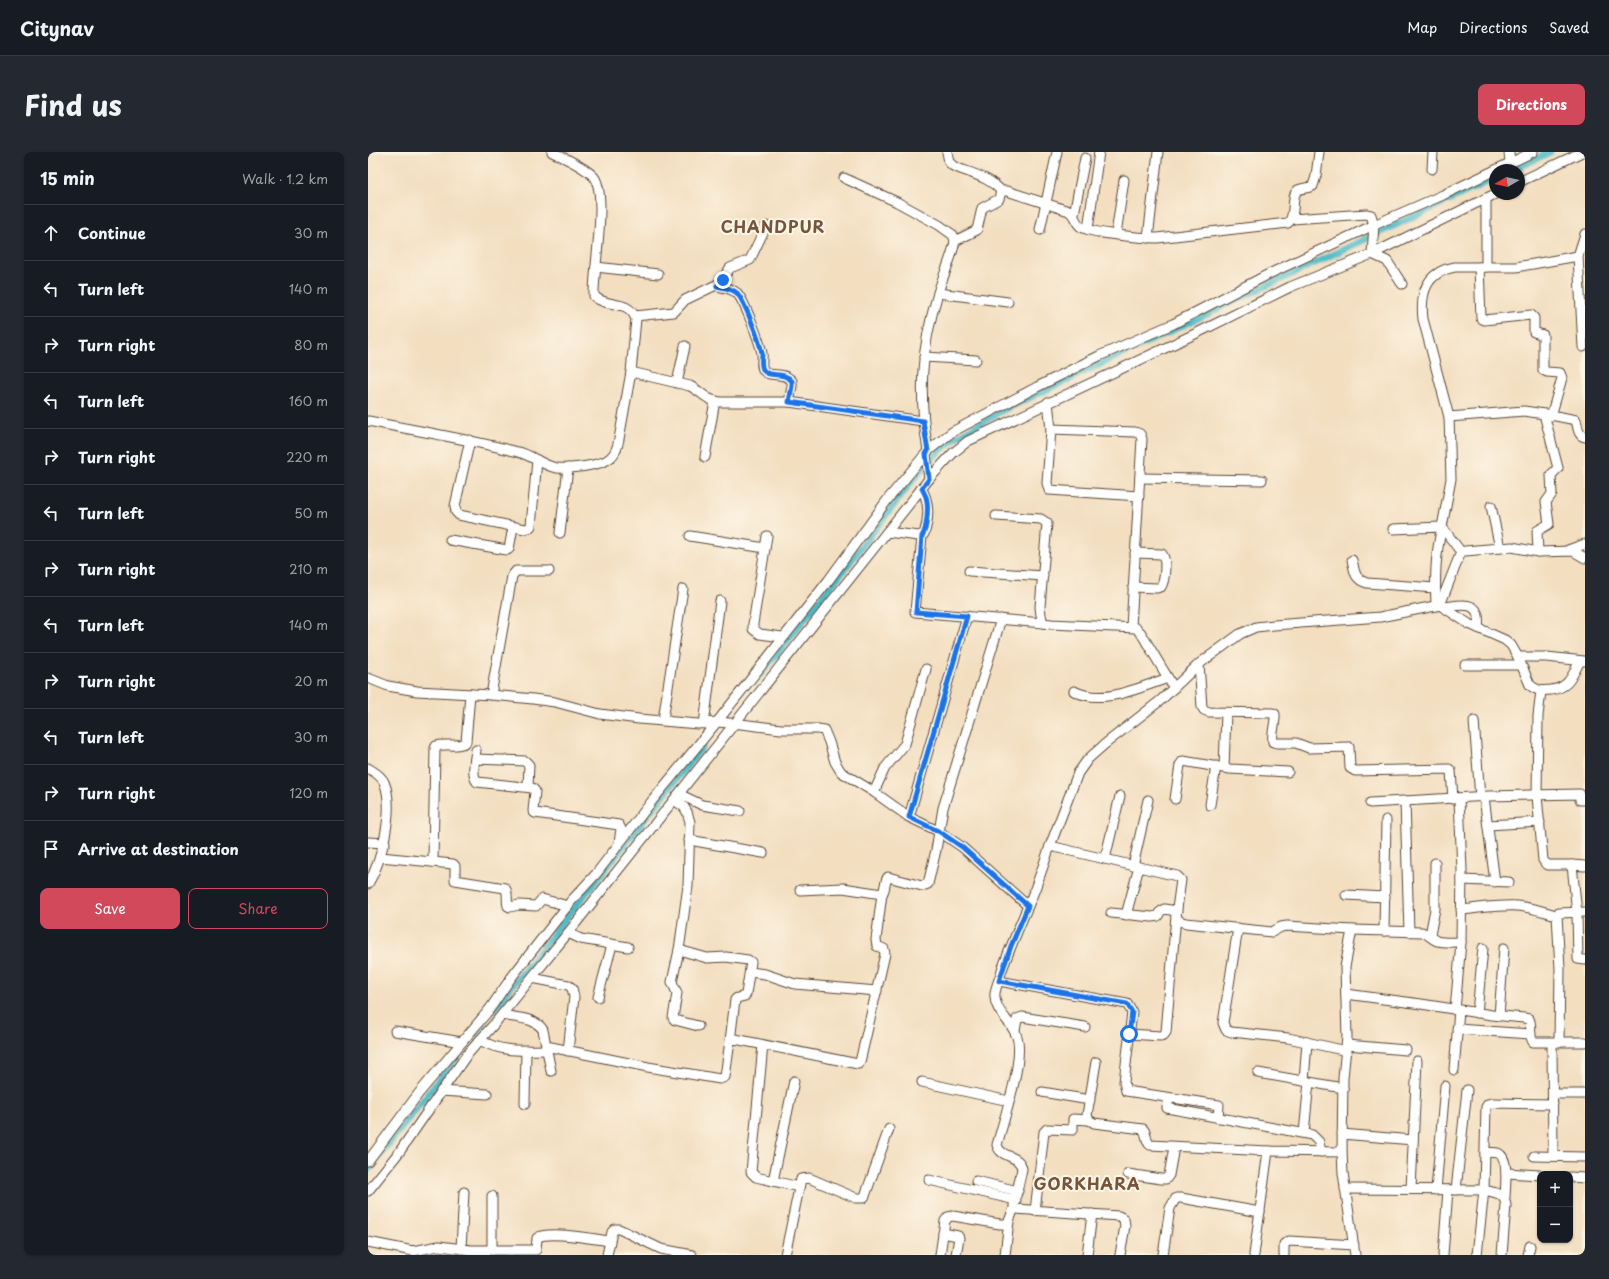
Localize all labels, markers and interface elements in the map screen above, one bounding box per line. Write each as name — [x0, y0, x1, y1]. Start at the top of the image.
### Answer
text: Citynav — [20, 14, 94, 42]
text: Map — [1407, 17, 1437, 38]
text: Directions — [1459, 17, 1527, 38]
text: Saved — [1549, 17, 1589, 38]
text: Find us — [24, 83, 122, 126]
button: Directions — [1478, 84, 1585, 125]
north arrow — [1489, 164, 1525, 200]
text: 15 min — [40, 165, 95, 191]
text: Walk · 1.2 km — [242, 169, 328, 188]
district label: CHANDPUR — [721, 214, 825, 238]
text: Continue — [78, 221, 146, 244]
icon: ahead — [40, 222, 62, 244]
text: 30 m — [294, 223, 328, 242]
route end — [714, 271, 732, 289]
text: Turn left — [78, 277, 144, 300]
icon: left — [40, 278, 62, 300]
text: 140 m — [289, 279, 328, 298]
text: Turn right — [78, 333, 155, 356]
icon: right — [40, 334, 62, 356]
text: 80 m — [294, 335, 328, 354]
text: Turn left — [78, 389, 144, 412]
icon: left — [40, 390, 62, 412]
text: 160 m — [289, 391, 328, 410]
text: Turn right — [78, 445, 155, 468]
icon: right — [40, 446, 62, 468]
text: 220 m — [286, 447, 328, 466]
text: Turn left — [78, 501, 144, 524]
icon: left — [40, 502, 62, 524]
text: 50 m — [294, 503, 328, 522]
text: Turn right — [78, 557, 155, 580]
icon: right — [40, 558, 62, 580]
text: 210 m — [289, 559, 328, 578]
text: Turn left — [78, 613, 144, 636]
icon: left — [40, 614, 62, 636]
text: 140 m — [289, 615, 328, 634]
text: Turn right — [78, 669, 155, 692]
icon: right — [40, 670, 62, 692]
text: 20 m — [294, 671, 328, 690]
text: Turn left — [78, 725, 144, 748]
icon: left — [40, 726, 62, 748]
text: 30 m — [294, 727, 328, 746]
text: Turn right — [78, 781, 155, 804]
icon: right — [40, 782, 62, 804]
text: 120 m — [289, 783, 328, 802]
text: Arrive at destination — [78, 837, 239, 860]
icon: arrive — [40, 838, 62, 860]
button: Save — [40, 888, 180, 929]
button: Share — [188, 888, 328, 929]
route start — [1120, 1025, 1138, 1043]
district label: GORKHARA — [1033, 1171, 1141, 1195]
map controls — [1537, 1171, 1573, 1243]
button: + — [1537, 1171, 1573, 1207]
button: − — [1537, 1207, 1573, 1243]

